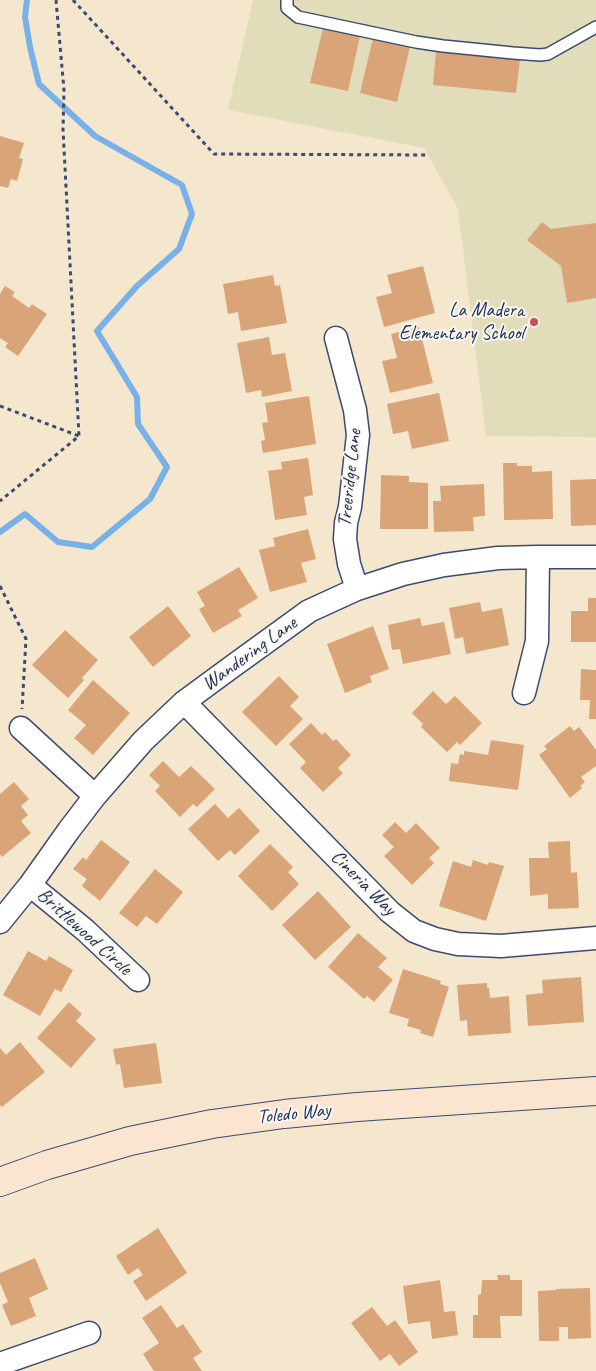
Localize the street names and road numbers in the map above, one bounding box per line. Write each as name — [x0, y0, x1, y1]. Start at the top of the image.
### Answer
street label: Treeridge Lane — [333, 428, 367, 528]
street label: Wandering Lane — [198, 612, 302, 696]
street label: Cineria Way — [325, 845, 401, 921]
street label: Brittlewood Circle — [32, 883, 136, 981]
street label: Toledo Way — [256, 1098, 332, 1130]

